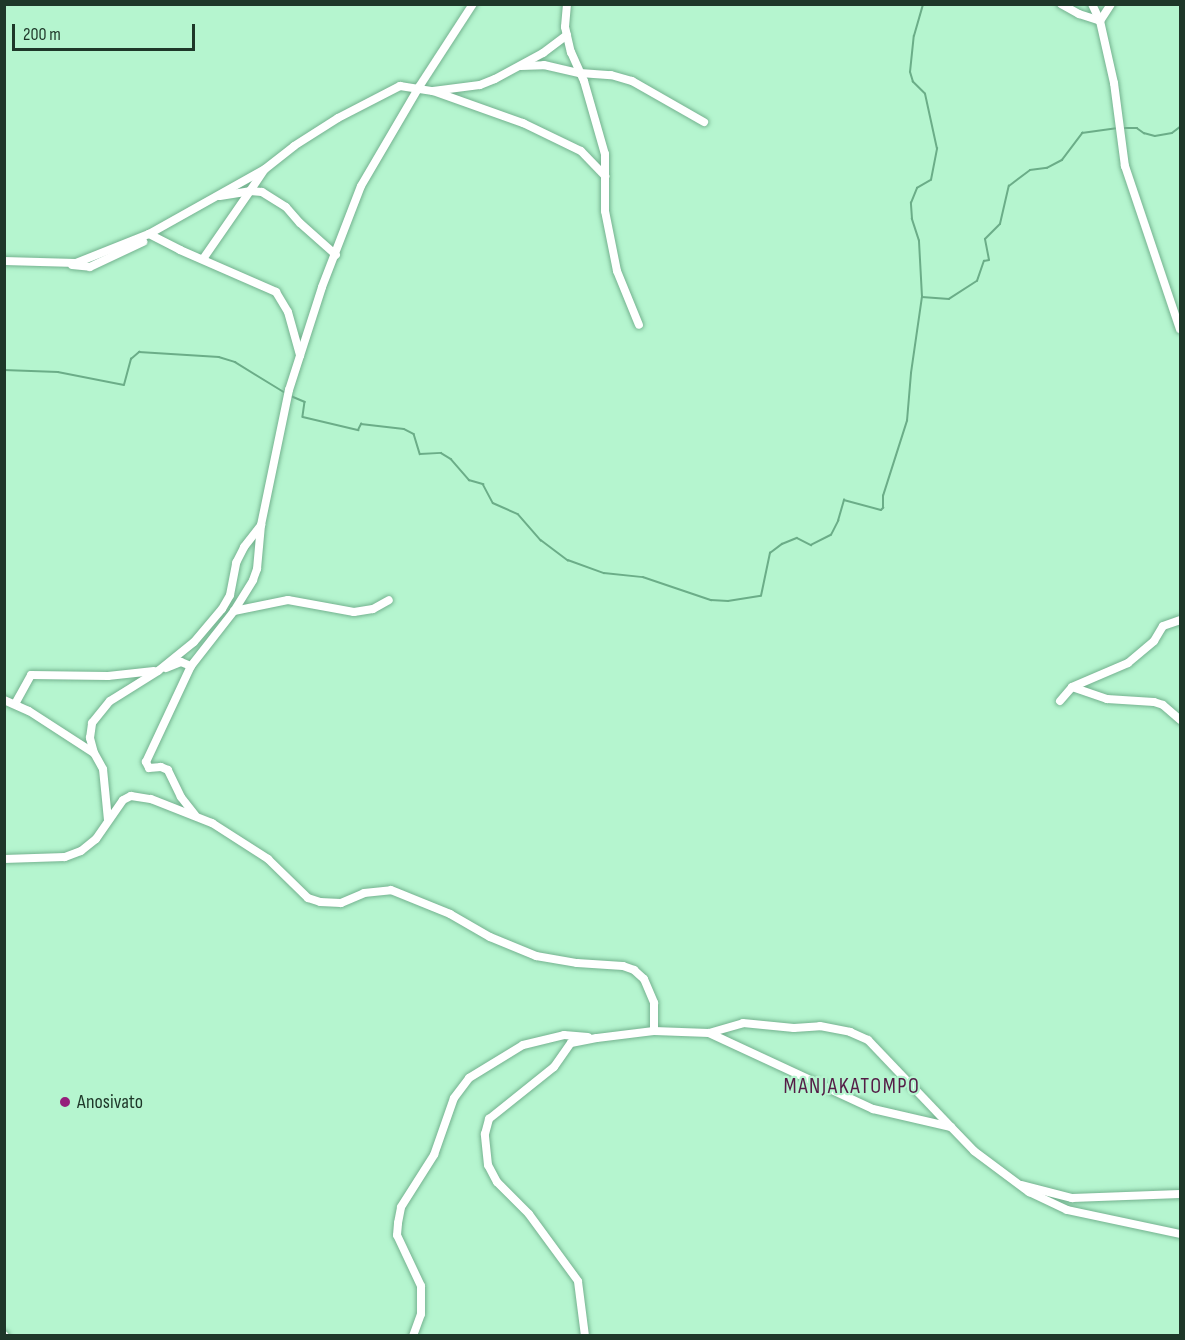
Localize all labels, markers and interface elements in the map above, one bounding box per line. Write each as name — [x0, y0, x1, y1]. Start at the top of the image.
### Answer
scale bar — [15, 12, 198, 50]
text: 200 m — [23, 24, 61, 45]
district label: MANJAKATOMPO — [784, 1074, 920, 1100]
place label: Anosivato — [77, 1090, 143, 1114]
marker: Anosivato — [58, 1095, 72, 1109]

